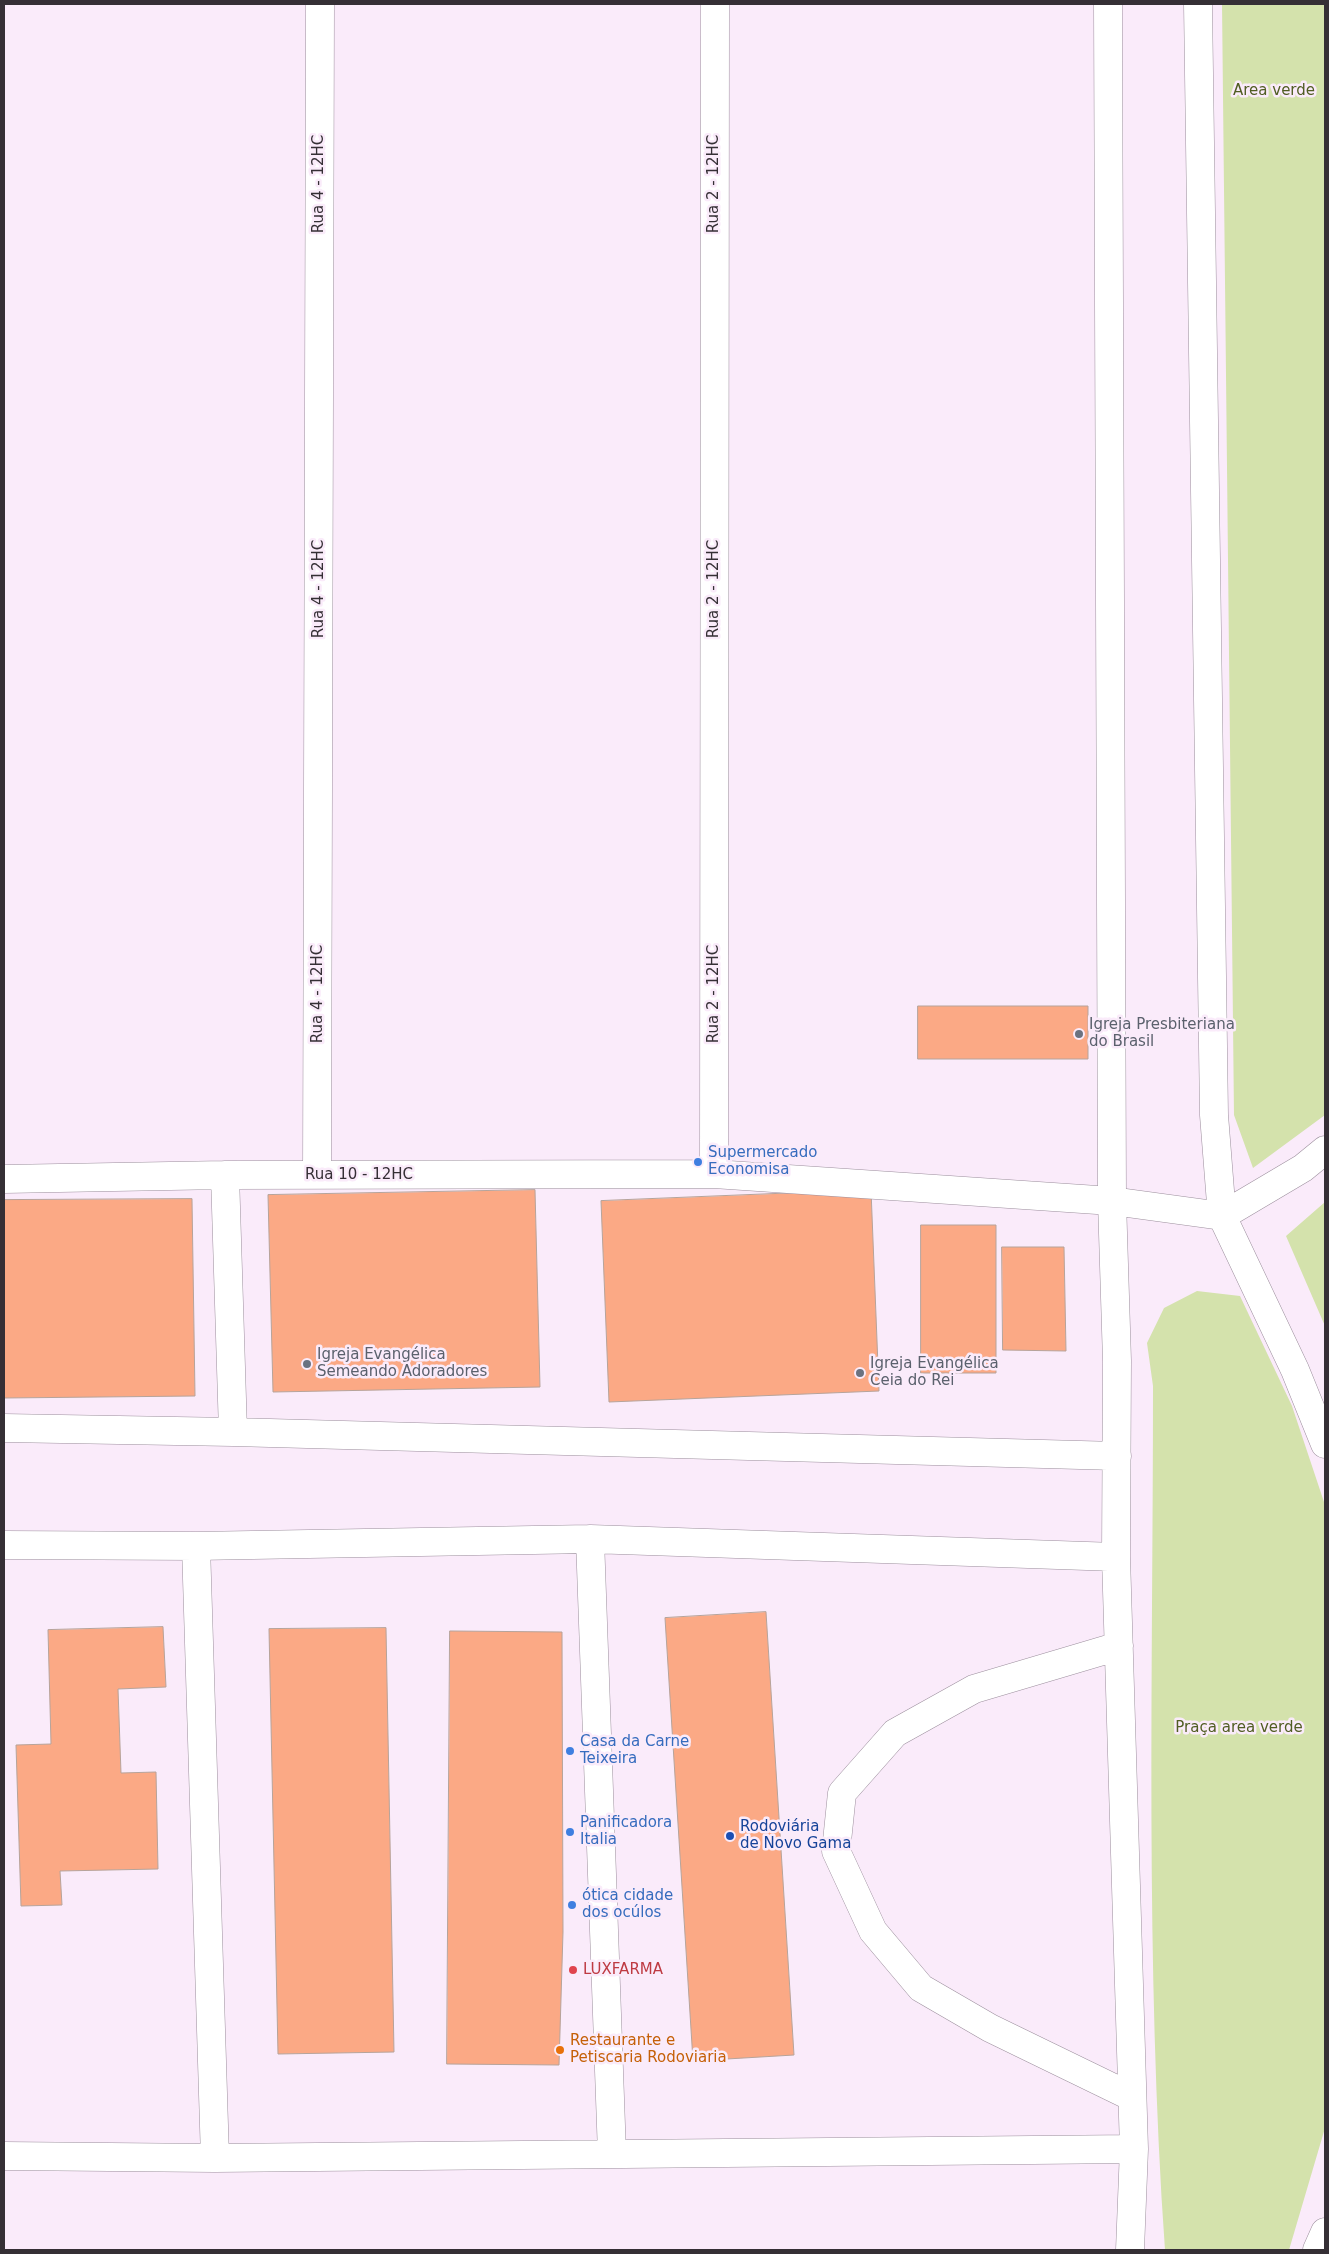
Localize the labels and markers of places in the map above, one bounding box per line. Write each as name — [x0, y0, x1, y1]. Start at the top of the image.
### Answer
place label: Igreja Presbiteriana do Brasil — [1089, 1016, 1235, 1051]
marker: Igreja Presbiteriana do Brasil — [1073, 1028, 1085, 1040]
place label: Supermercado Economisa — [708, 1144, 817, 1179]
marker: Supermercado Economisa — [692, 1156, 704, 1168]
place label: Igreja Evangélica Semeando Adoradores — [317, 1346, 487, 1381]
place label: Igreja Evangélica Ceia do Rei — [870, 1355, 999, 1390]
marker: Igreja Evangélica Semeando Adoradores — [301, 1358, 313, 1370]
marker: Igreja Evangélica Ceia do Rei — [854, 1367, 866, 1379]
place label: Casa da Carne Teixeira — [580, 1733, 689, 1768]
marker: Casa da Carne Teixeira — [564, 1745, 576, 1757]
place label: Panificadora Italia — [580, 1814, 672, 1849]
place label: Rodoviária de Novo Gama — [740, 1818, 851, 1853]
marker: Panificadora Italia — [564, 1826, 576, 1838]
marker: Rodoviária de Novo Gama — [724, 1830, 736, 1842]
place label: ótica cidade dos ocúlos — [582, 1887, 673, 1922]
marker: ótica cidade dos ocúlos — [566, 1899, 578, 1911]
place label: LUXFARMA — [583, 1961, 663, 1979]
marker: LUXFARMA — [567, 1964, 579, 1976]
place label: Restaurante e Petiscaria Rodoviaria — [570, 2032, 727, 2067]
marker: Restaurante e Petiscaria Rodoviaria — [554, 2044, 566, 2056]

